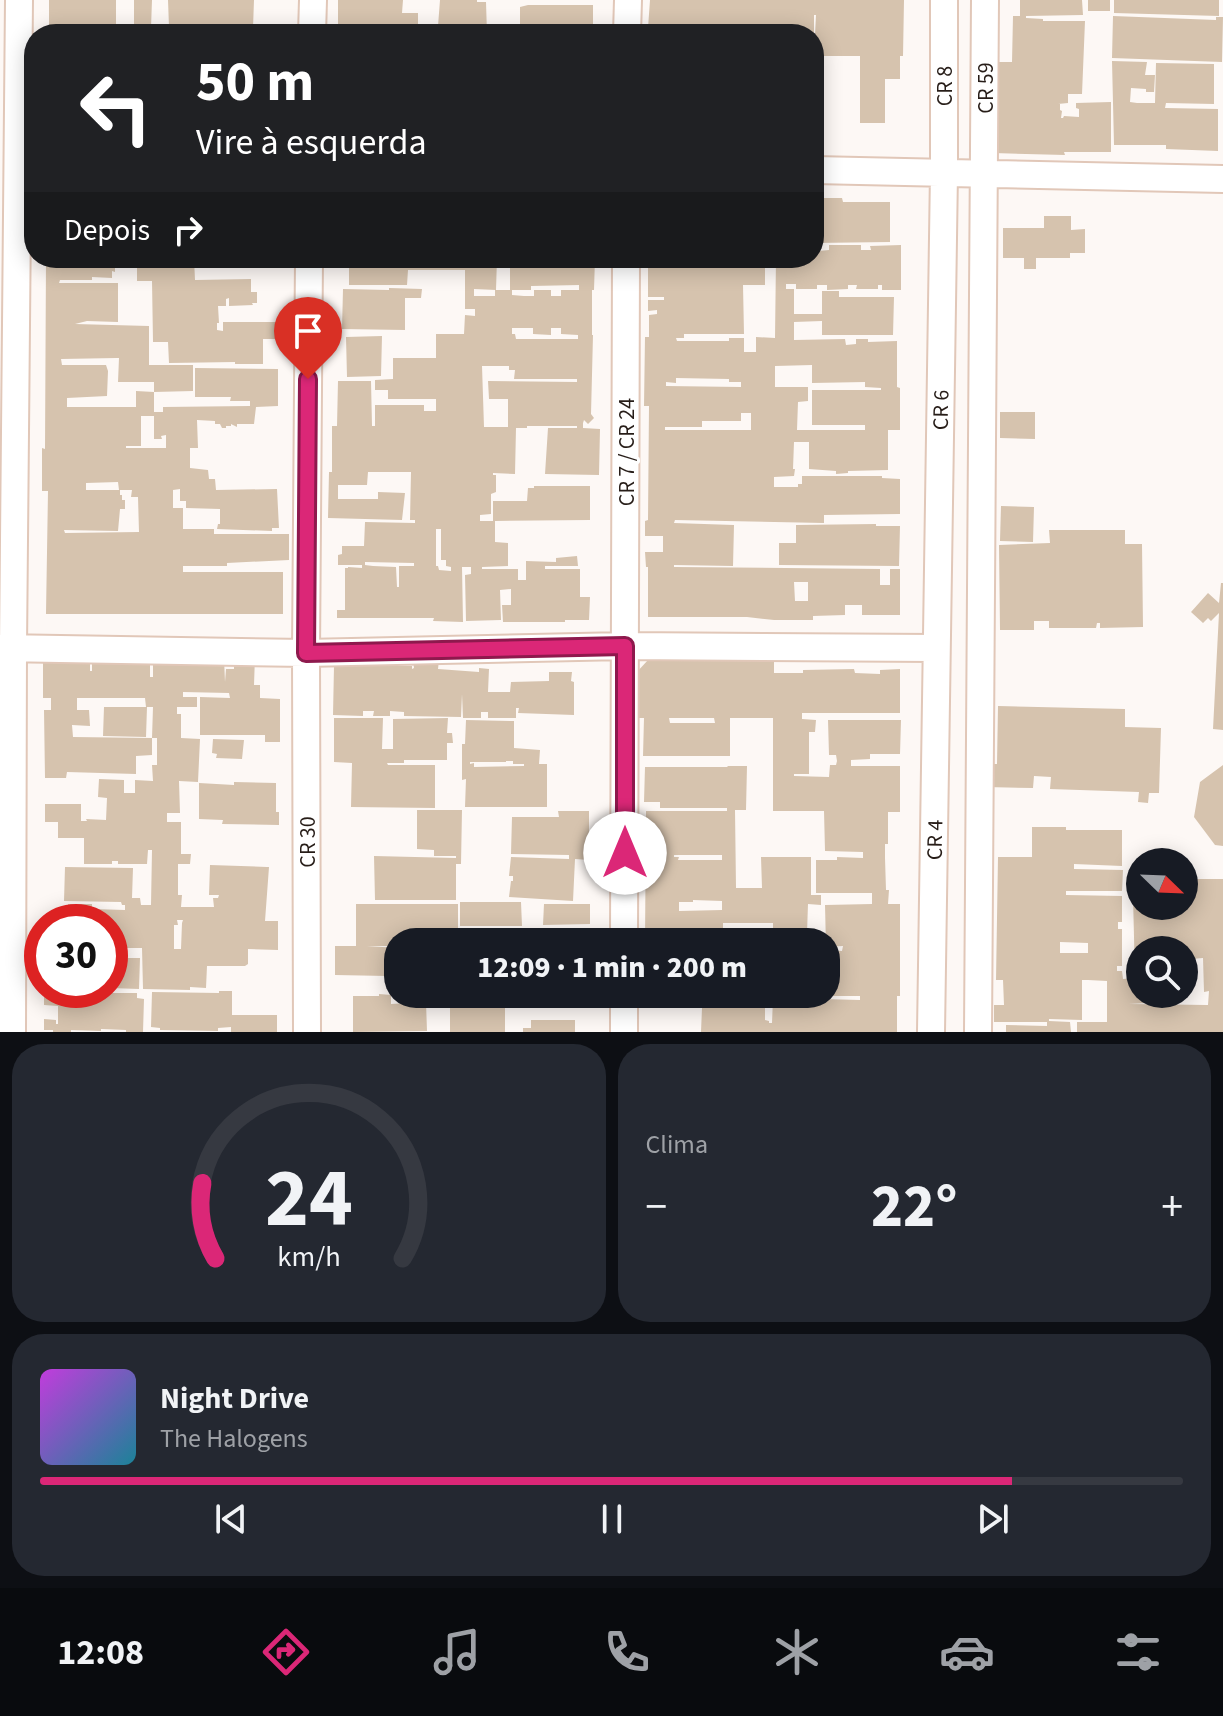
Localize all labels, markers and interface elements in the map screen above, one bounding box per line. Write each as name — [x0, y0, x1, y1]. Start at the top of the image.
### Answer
text: 50 m — [196, 43, 314, 122]
icon: left — [64, 56, 168, 160]
street label: CR 59 — [970, 62, 1002, 114]
street label: CR 8 — [929, 66, 961, 106]
text: Vire à esquerda — [196, 117, 427, 168]
icon: right — [166, 208, 210, 252]
text: Depois — [64, 209, 150, 252]
pin — [274, 297, 342, 379]
icon: arrive — [286, 309, 330, 353]
street label: CR 6 — [925, 389, 957, 431]
street label: CR 7 / CR 24 — [611, 398, 643, 506]
position arrow — [583, 811, 667, 895]
street label: CR 30 — [292, 816, 324, 868]
street label: CR 4 — [919, 819, 951, 861]
north arrow — [1126, 848, 1198, 920]
map controls — [1126, 848, 1198, 1008]
speed limit sign: 30 — [24, 904, 128, 1008]
button: search — [1126, 936, 1198, 1008]
text: 12:09 · 1 min · 200 m — [477, 946, 747, 989]
text: Clima — [646, 1126, 708, 1163]
text: 24 — [265, 1140, 353, 1258]
text: 22° — [871, 1165, 957, 1250]
text: − — [646, 1176, 667, 1239]
text: + — [1161, 1176, 1183, 1239]
text: km/h — [277, 1237, 340, 1277]
text: Night Drive — [160, 1377, 309, 1420]
text: The Halogens — [160, 1420, 308, 1457]
icon: previous — [209, 1497, 253, 1541]
icon: pause — [590, 1497, 634, 1541]
icon: next — [971, 1497, 1015, 1541]
icon: directions — [258, 1624, 314, 1680]
icon: music — [429, 1624, 485, 1680]
icon: phone — [599, 1624, 655, 1680]
icon: climate — [769, 1624, 825, 1680]
icon: car — [939, 1624, 995, 1680]
icon: filters — [1110, 1624, 1166, 1680]
text: 12:08 — [57, 1627, 144, 1678]

